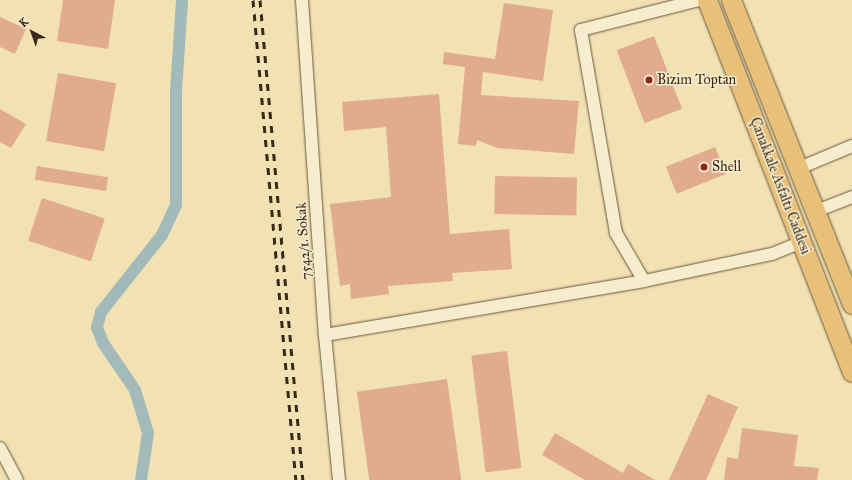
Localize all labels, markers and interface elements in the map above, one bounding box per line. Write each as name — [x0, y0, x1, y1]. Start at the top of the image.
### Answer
north arrow — [12, 12, 52, 52]
text: K — [17, 15, 31, 30]
place label: Bizim Toptan — [657, 72, 736, 88]
marker: Bizim Toptan — [644, 75, 654, 85]
street label: Çanakkale Asfaltı Caddesi — [746, 115, 814, 257]
place label: Shell — [712, 159, 741, 175]
marker: Shell — [699, 162, 709, 172]
street label: 7542/1. Sokak — [293, 202, 315, 280]

